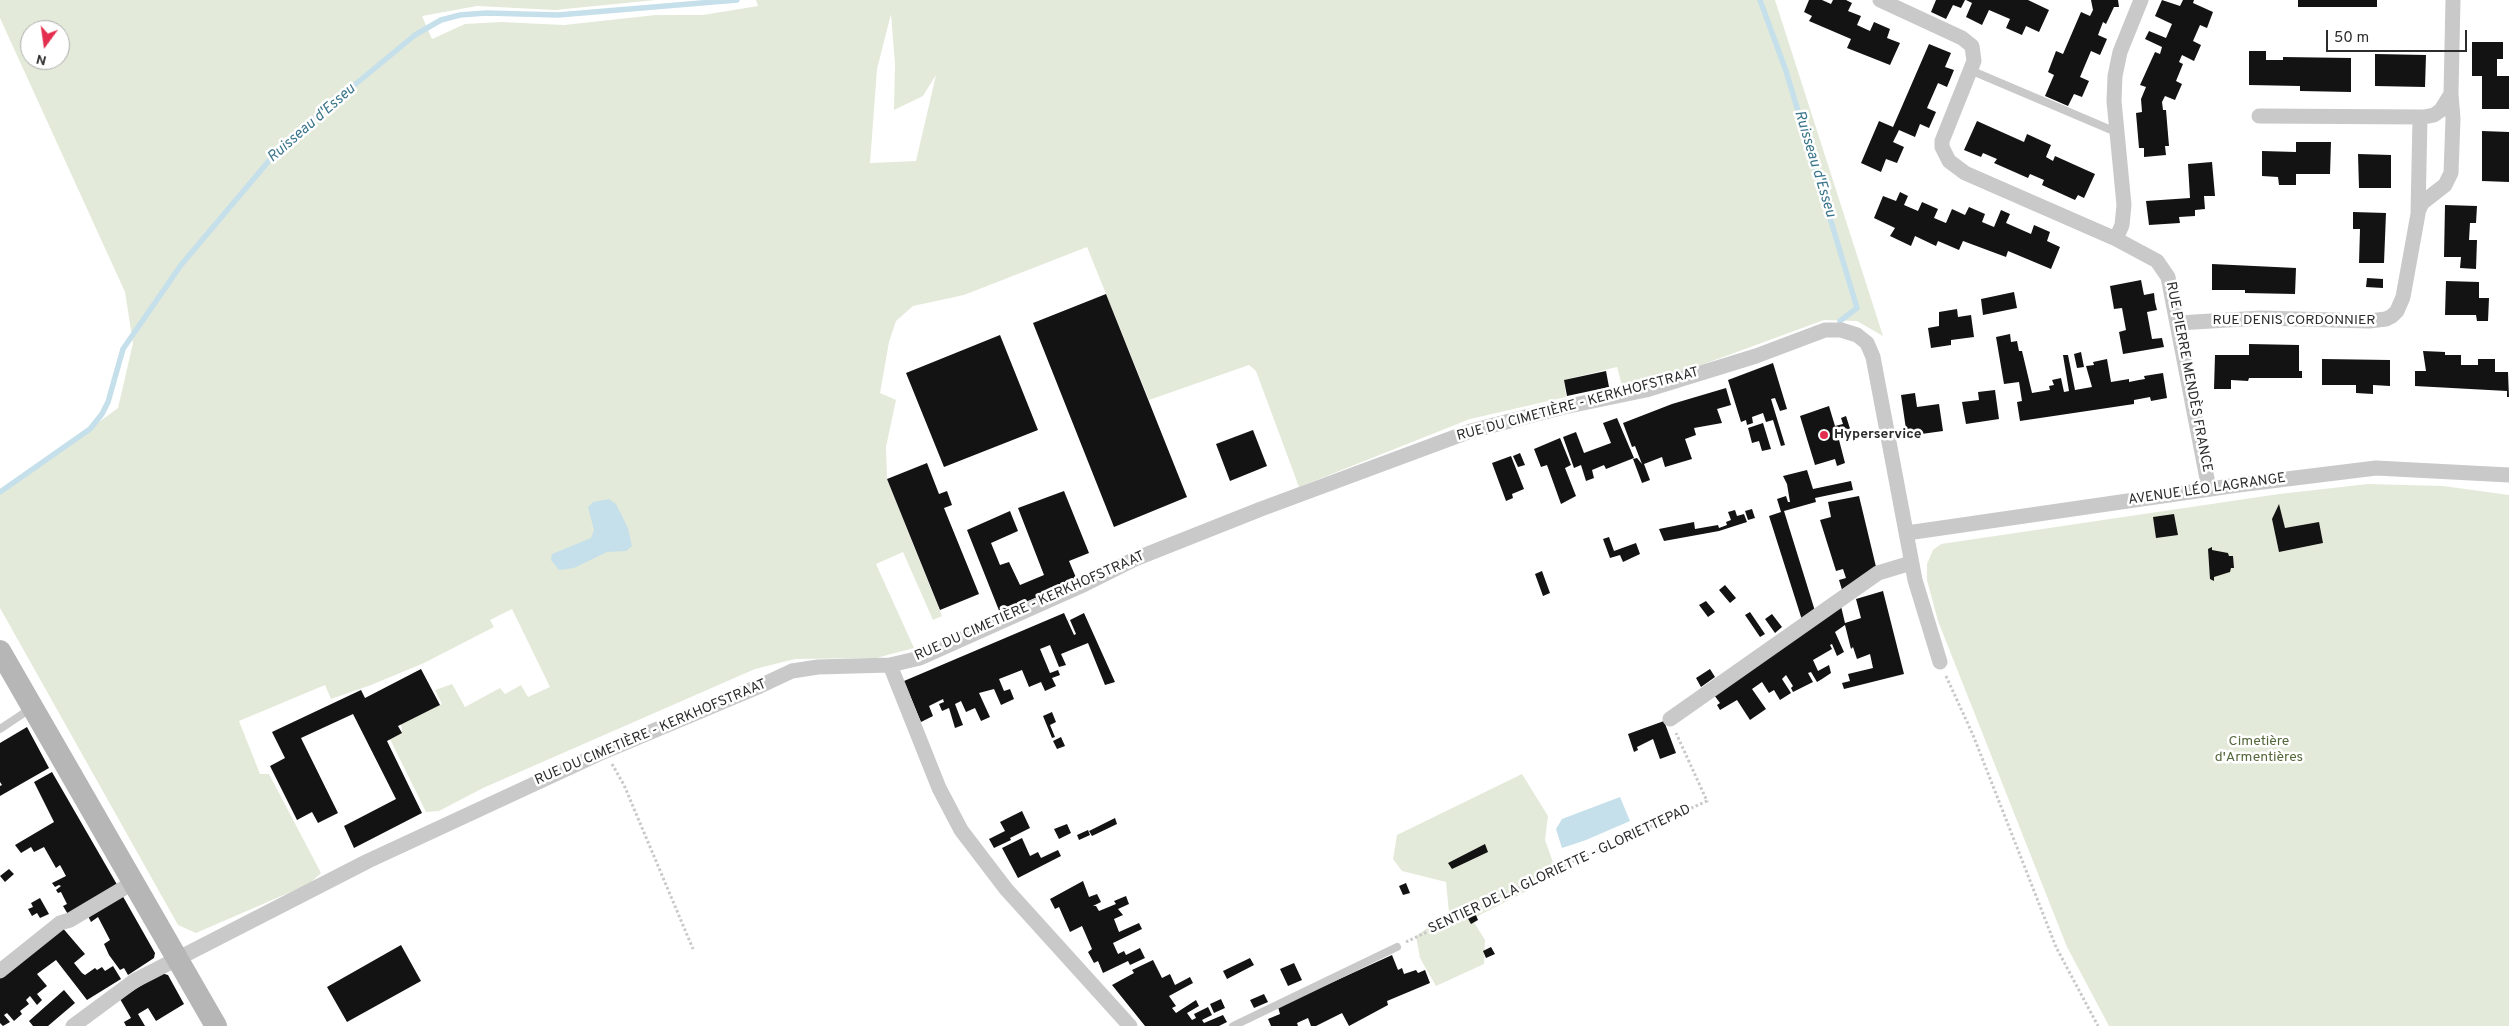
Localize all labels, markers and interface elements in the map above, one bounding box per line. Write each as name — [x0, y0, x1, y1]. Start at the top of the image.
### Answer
north arrow — [20, 20, 70, 70]
scale bar — [2329, 20, 2470, 52]
text: 50 m — [2334, 29, 2369, 48]
text: N — [35, 50, 48, 69]
water label: Ruisseau d'Esseu — [264, 81, 360, 167]
water label: Ruisseau d'Esseu — [1789, 108, 1839, 220]
street label: RUE PIERRE MENDÈS FRANCE — [2161, 280, 2215, 474]
street label: RUE DENIS CORDONNIER — [2213, 313, 2375, 329]
street label: RUE DU CIMETIÈRE - KERKHOFSTRAAT — [1455, 365, 1701, 445]
place label: Hyperservice — [1834, 427, 1921, 443]
marker: Hyperservice — [1818, 429, 1830, 441]
street label: AVENUE LÉO LAGRANGE — [2127, 471, 2287, 509]
street label: RUE DU CIMETIÈRE - KERKHOFSTRAAT — [912, 548, 1148, 666]
street label: RUE DU CIMETIÈRE - KERKHOFSTRAAT — [533, 676, 769, 790]
park label: Cimetière d'Armentières — [2215, 734, 2303, 766]
street label: SENTIER DE LA GLORIETTE - GLORIETTEPAD — [1426, 802, 1694, 938]

